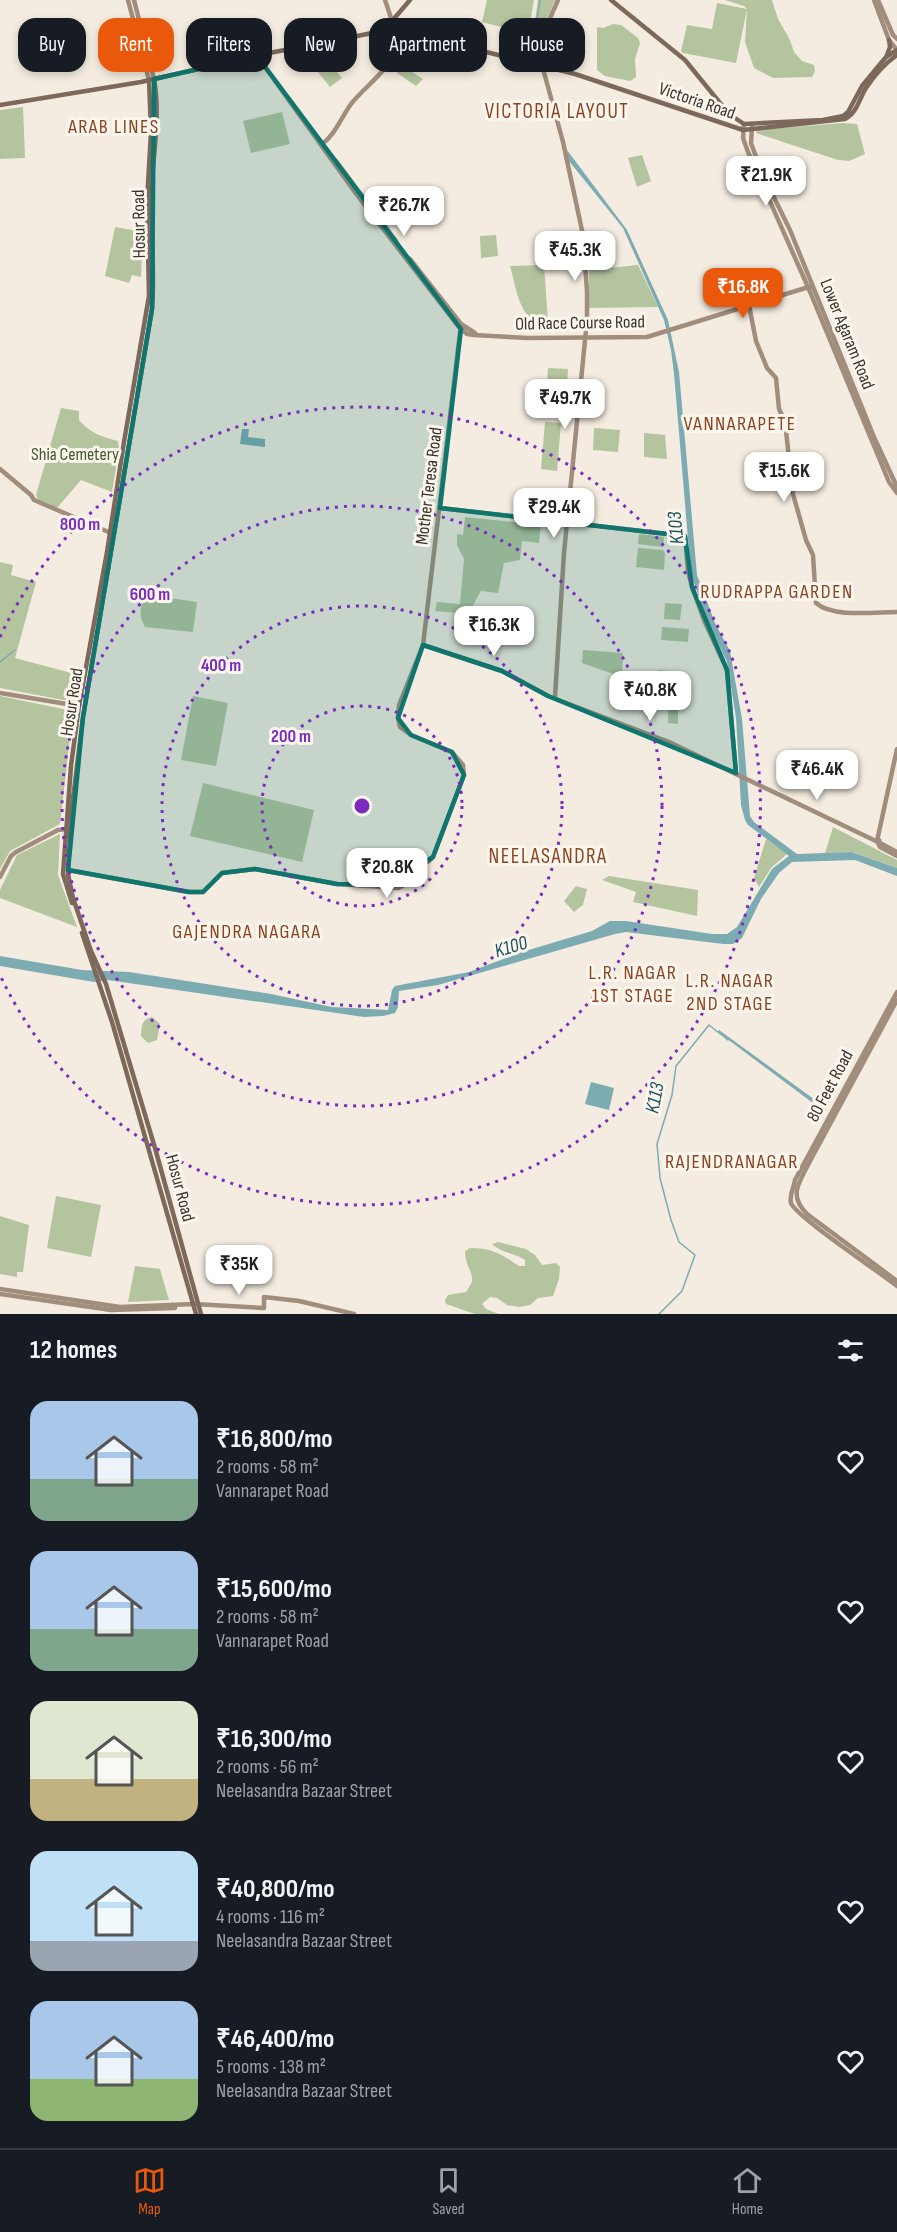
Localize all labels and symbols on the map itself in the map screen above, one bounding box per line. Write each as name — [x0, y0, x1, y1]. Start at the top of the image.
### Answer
street label: Victoria Road — [656, 78, 738, 124]
district label: VICTORIA LAYOUT — [485, 99, 629, 124]
district label: ARAB LINES — [67, 115, 160, 139]
pin: ₹21.9K — [717, 156, 815, 207]
pin: ₹26.7K — [355, 186, 453, 237]
street label: Hosur Road — [128, 190, 150, 258]
pin: ₹45.3K — [526, 231, 624, 282]
pin: ₹16.8K — [694, 268, 792, 319]
street label: Lower Agaram Road — [815, 276, 879, 392]
street label: Old Race Course Road — [515, 311, 645, 335]
pin: ₹49.7K — [516, 379, 614, 430]
district label: VANNARAPETE — [683, 412, 797, 436]
street label: Mother Teresa Road — [411, 426, 447, 546]
park label: Shia Cemetery — [31, 444, 119, 465]
pin: ₹15.6K — [735, 452, 833, 503]
pin: ₹29.4K — [505, 488, 603, 539]
water label: K103 — [663, 510, 689, 545]
text: 800 m — [60, 514, 100, 535]
district label: RUDRAPPA GARDEN — [700, 580, 854, 604]
text: 600 m — [130, 584, 170, 605]
pin: ₹16.3K — [445, 606, 543, 657]
text: 400 m — [201, 655, 241, 676]
street label: Hosur Road — [56, 666, 88, 738]
pin: ₹40.8K — [601, 671, 699, 722]
text: 200 m — [271, 726, 311, 747]
pin: ₹46.4K — [768, 750, 866, 801]
centre of rings — [352, 796, 372, 816]
district label: NEELASANDRA — [488, 844, 608, 869]
pin: ₹20.8K — [338, 848, 436, 899]
district label: GAJENDRA NAGARA — [172, 920, 322, 944]
water label: K100 — [492, 931, 531, 963]
district label: L.R. NAGAR 1ST STAGE — [589, 961, 677, 1008]
district label: L.R. NAGAR 2ND STAGE — [686, 969, 774, 1016]
street label: 80 Feet Road — [802, 1047, 858, 1125]
water label: K113 — [640, 1080, 670, 1115]
district label: RAJENDRANAGAR — [665, 1150, 799, 1174]
street label: Hosur Road — [161, 1152, 199, 1224]
pin: ₹35K — [203, 1245, 275, 1296]

